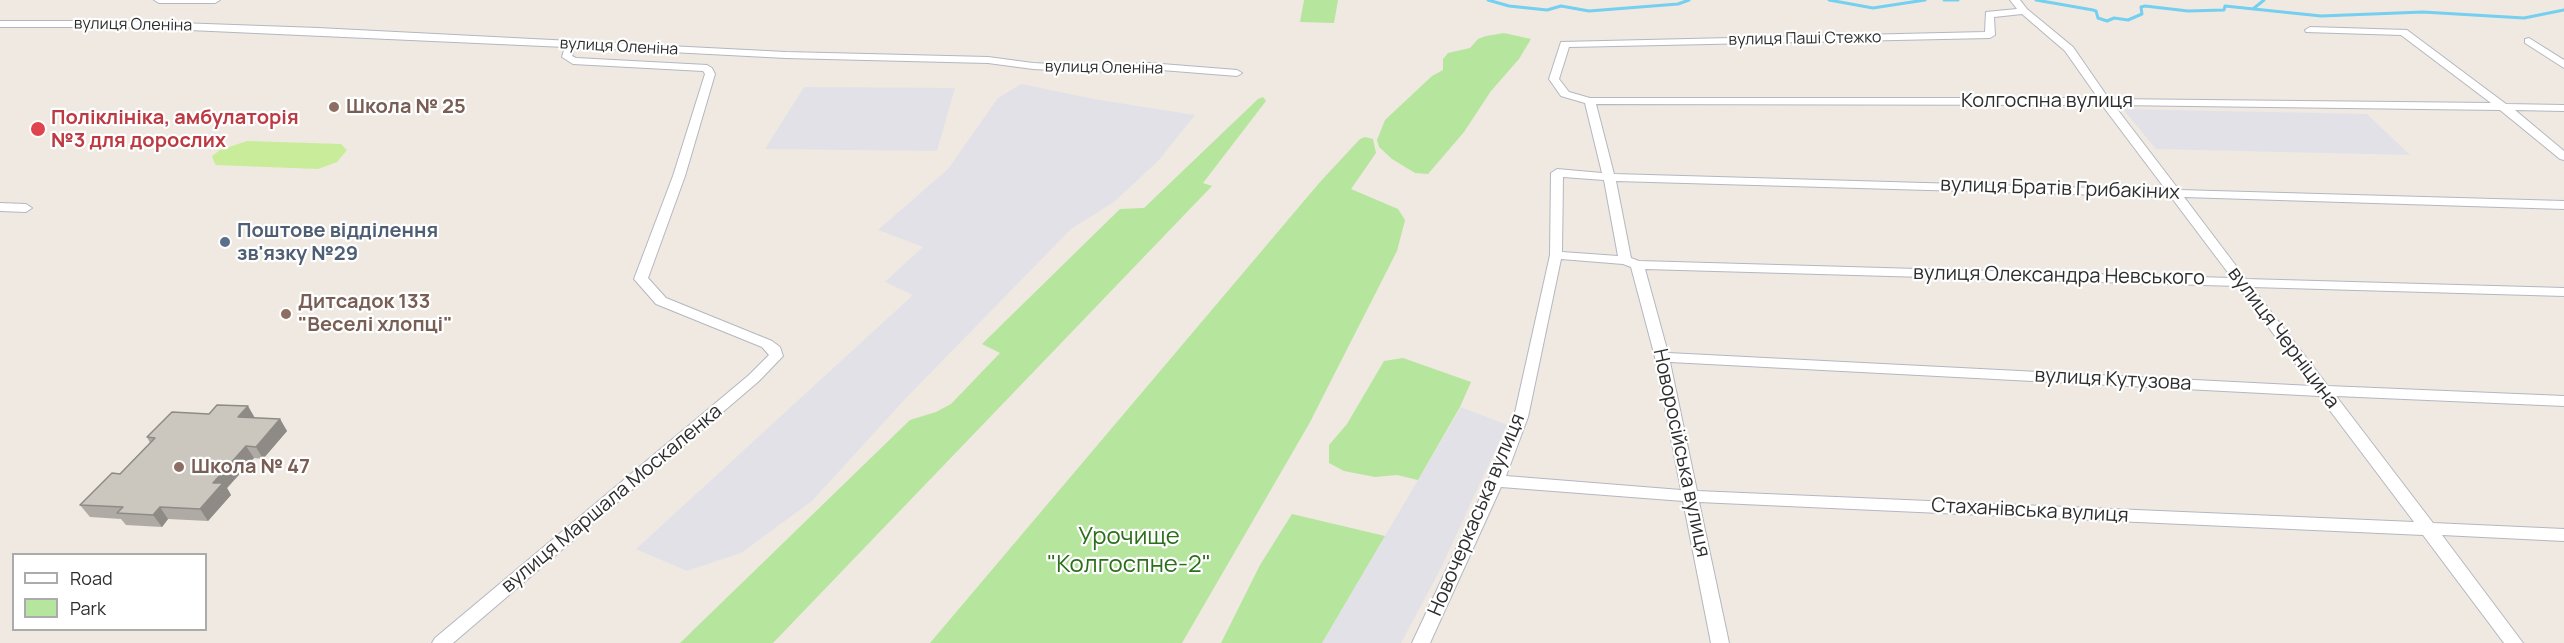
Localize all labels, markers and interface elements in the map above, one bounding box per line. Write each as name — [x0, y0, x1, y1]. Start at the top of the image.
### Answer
street label: вулиця Оленіна — [74, 14, 192, 36]
street label: вулиця Паші Стежко — [1728, 28, 1882, 50]
street label: вулиця Оленіна — [559, 34, 679, 60]
street label: вулиця Оленіна — [1045, 57, 1163, 79]
street label: Колгоспна вулиця — [1961, 89, 2133, 113]
place label: Школа № 25 — [346, 95, 466, 119]
marker: Школа № 25 — [327, 100, 341, 114]
place label: Поліклініка, амбулаторія №3 для дорослих — [51, 106, 299, 153]
marker: Поліклініка, амбулаторія №3 для дорослих — [29, 120, 47, 138]
street label: вулиця Братів Грибакіних — [1940, 173, 2180, 205]
place label: Поштове відділення зв'язку №29 — [237, 219, 438, 266]
marker: Поштове відділення зв'язку №29 — [218, 235, 232, 249]
street label: вулиця Олександра Невського — [1913, 261, 2205, 291]
street label: вулиця Черніцина — [2222, 263, 2344, 413]
place label: Дитсадок 133 "Веселі хлопці" — [298, 290, 453, 337]
marker: Дитсадок 133 "Веселі хлопці" — [279, 307, 293, 321]
street label: Новоросійська вулиця — [1647, 347, 1715, 559]
street label: вулиця Кутузова — [2034, 364, 2192, 396]
street label: вулиця Маршала Москаленка — [497, 400, 727, 598]
street label: Новочеркаська вулиця — [1423, 410, 1531, 620]
place label: Школа № 47 — [191, 455, 310, 479]
marker: Школа № 47 — [172, 460, 186, 474]
street label: Стаханівська вулиця — [1931, 494, 2129, 528]
park label: Урочище "Колгоспне-2" — [1047, 523, 1211, 579]
legend — [12, 553, 207, 631]
text: Road — [70, 566, 113, 590]
text: Park — [70, 596, 106, 620]

